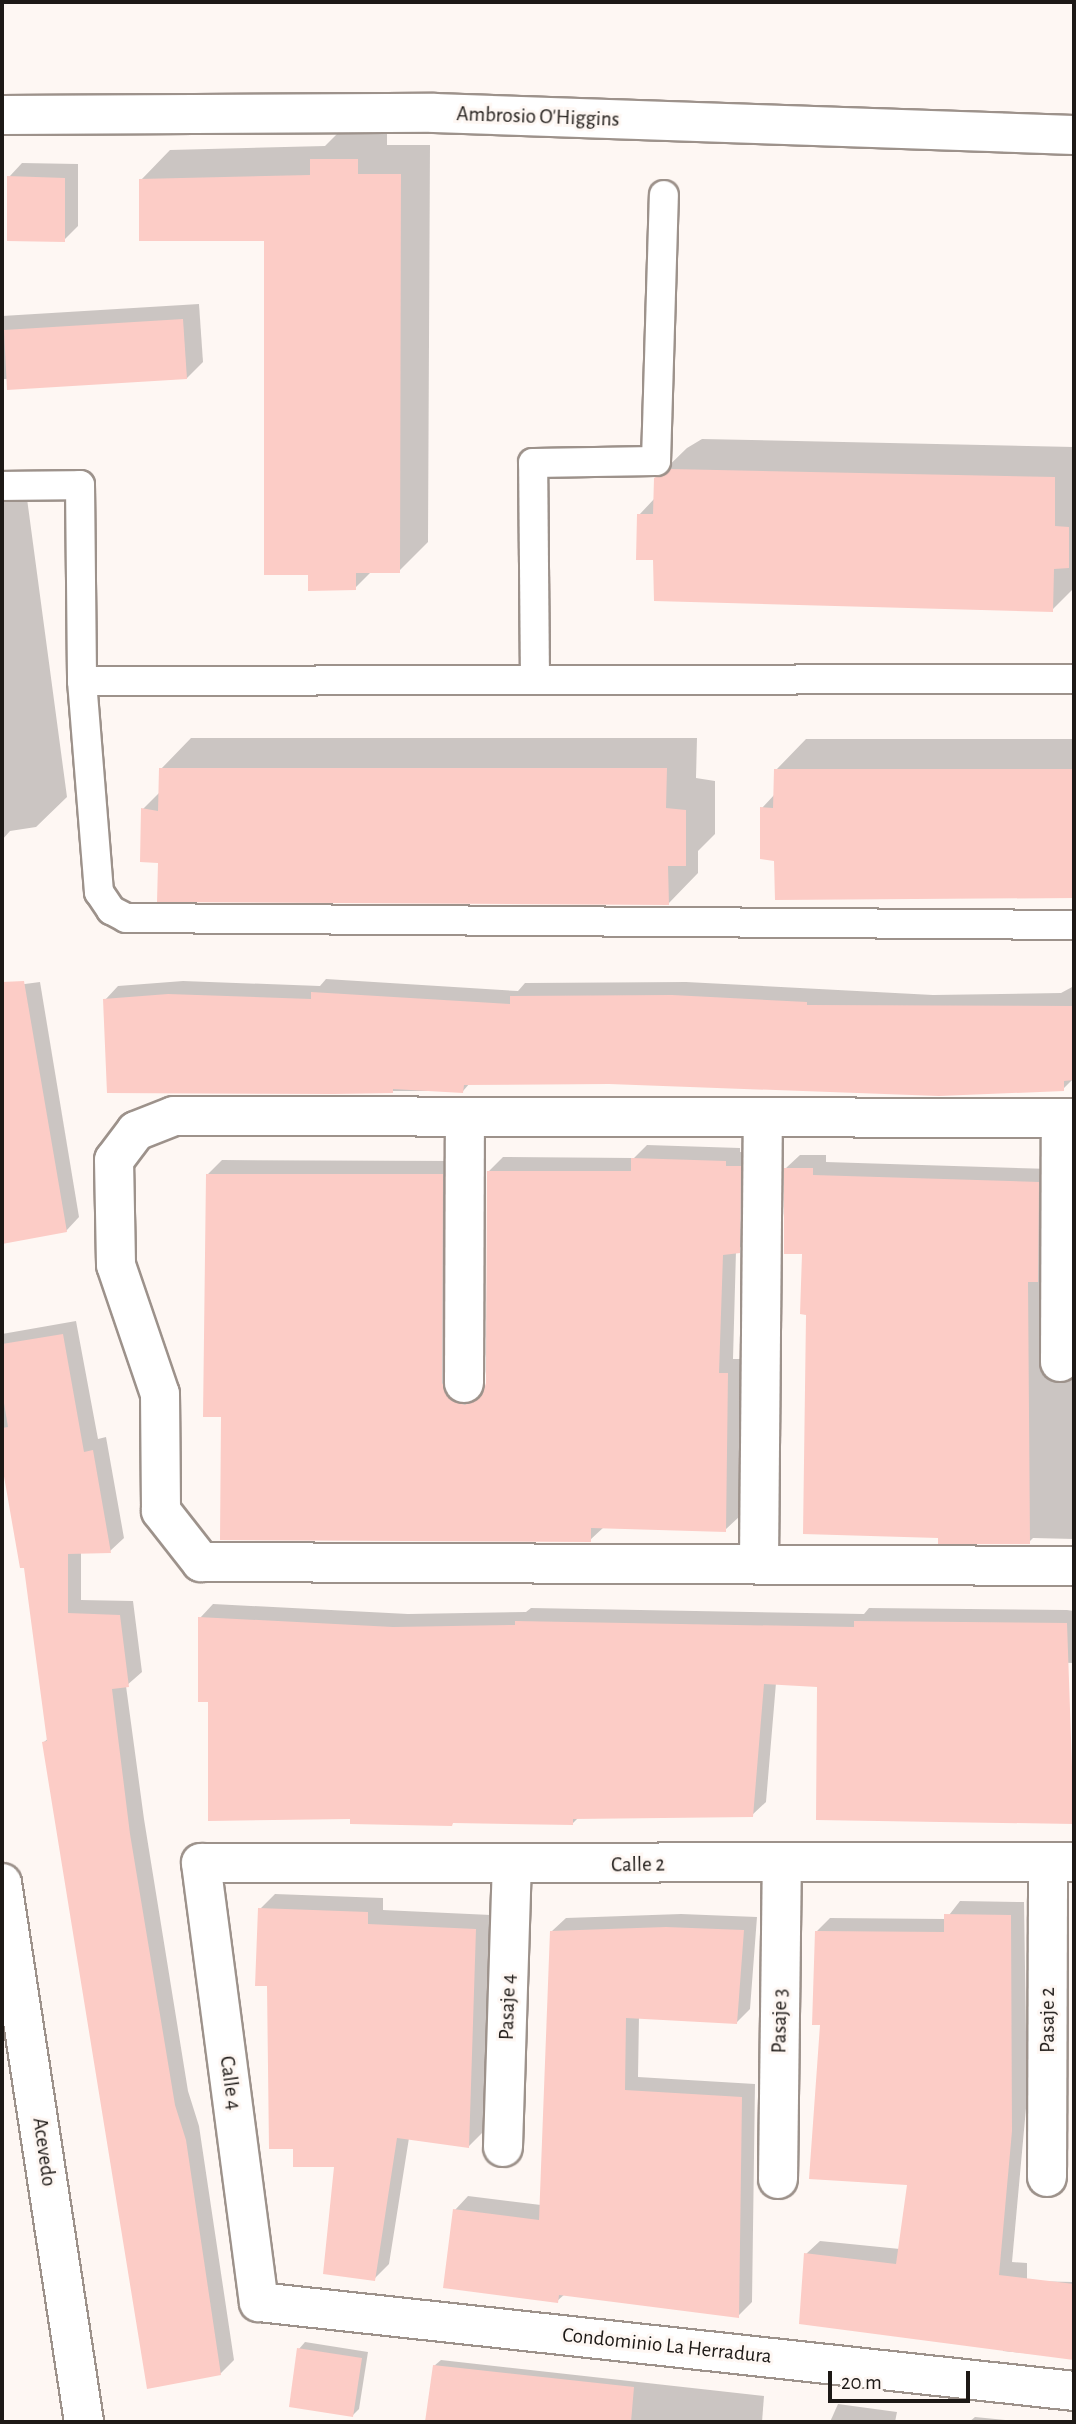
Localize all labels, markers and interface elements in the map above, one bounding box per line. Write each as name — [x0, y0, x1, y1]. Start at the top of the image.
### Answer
street label: Ambrosio O'Higgins — [456, 102, 620, 132]
street label: Calle 2 — [611, 1852, 665, 1878]
street label: Pasaje 4 — [494, 1973, 522, 2041]
street label: Pasaje 2 — [1035, 1987, 1061, 2053]
street label: Pasaje 3 — [767, 1988, 793, 2054]
street label: Calle 4 — [214, 2054, 246, 2112]
street label: Acevedo — [27, 2116, 61, 2188]
street label: Condominio La Herradura — [561, 2322, 773, 2370]
scale bar — [831, 2358, 973, 2402]
text: 20 m — [841, 2372, 882, 2393]

